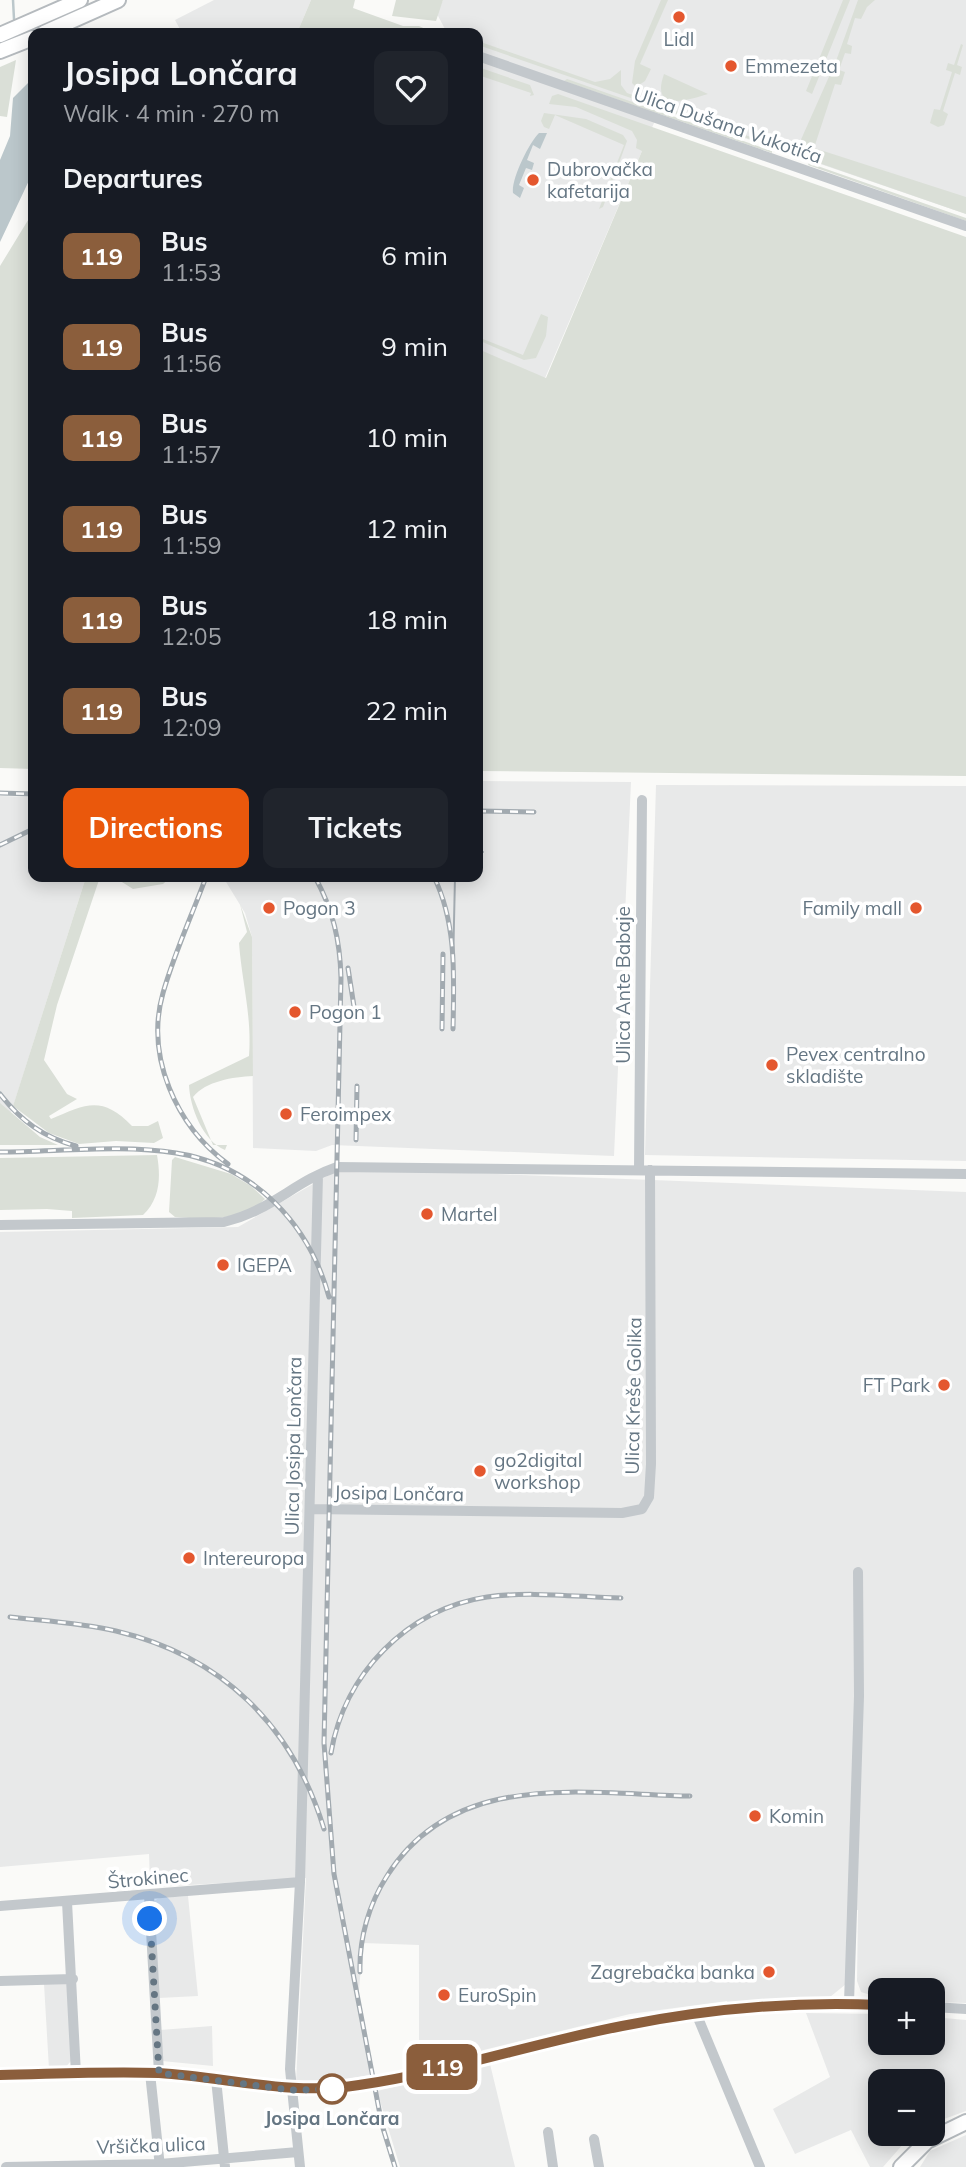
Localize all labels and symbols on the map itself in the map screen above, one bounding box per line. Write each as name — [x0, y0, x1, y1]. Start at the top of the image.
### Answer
marker: Lidl — [671, 9, 687, 25]
place label: Lidl — [664, 27, 694, 51]
place label: Emmezeta — [745, 54, 838, 78]
marker: Emmezeta — [723, 58, 739, 74]
street label: Ulica Dušana Vukotića — [631, 81, 825, 169]
place label: Dubrovačka kafetarija — [547, 157, 653, 203]
marker: Dubrovačka kafetarija — [525, 172, 541, 188]
place label: Pogon 3 — [283, 896, 356, 920]
place label: Family mall — [802, 896, 902, 920]
marker: Pogon 3 — [261, 900, 277, 916]
marker: Family mall — [908, 900, 924, 916]
street label: Ulica Ante Babaje — [611, 906, 635, 1064]
place label: Pogon 1 — [309, 1000, 382, 1024]
marker: Pogon 1 — [287, 1004, 303, 1020]
place label: Pevex centralno skladište — [786, 1042, 926, 1088]
marker: Pevex centralno skladište — [764, 1057, 780, 1073]
place label: Feroimpex — [300, 1102, 391, 1126]
marker: Feroimpex — [278, 1106, 294, 1122]
place label: Martel — [441, 1202, 498, 1226]
marker: Martel — [419, 1206, 435, 1222]
place label: IGEPA — [237, 1253, 292, 1277]
marker: IGEPA — [215, 1257, 231, 1273]
street label: Ulica Kreše Golika — [620, 1317, 646, 1475]
street label: Ulica Josipa Lončara — [279, 1357, 307, 1535]
place label: FT Park — [863, 1373, 930, 1397]
marker: FT Park — [936, 1377, 952, 1393]
place label: go2digital workshop — [494, 1448, 582, 1494]
marker: go2digital workshop — [472, 1463, 488, 1479]
street label: Josipa Lončara — [334, 1480, 464, 1506]
place label: Intereuropa — [203, 1546, 304, 1570]
marker: Intereuropa — [181, 1550, 197, 1566]
place label: Komin — [769, 1804, 824, 1828]
marker: Komin — [747, 1808, 763, 1824]
street label: Štrokinec — [106, 1863, 190, 1893]
your location — [132, 1901, 167, 1936]
place label: Zagrebačka banka — [591, 1960, 755, 1984]
marker: Zagrebačka banka — [761, 1964, 777, 1980]
place label: EuroSpin — [458, 1983, 537, 2007]
marker: EuroSpin — [436, 1987, 452, 2003]
line badge: 119 — [402, 2044, 482, 2090]
marker: Josipa Lončara — [317, 2074, 347, 2104]
place label: Josipa Lončara — [264, 2106, 400, 2130]
street label: Vršička ulica — [96, 2131, 206, 2159]

